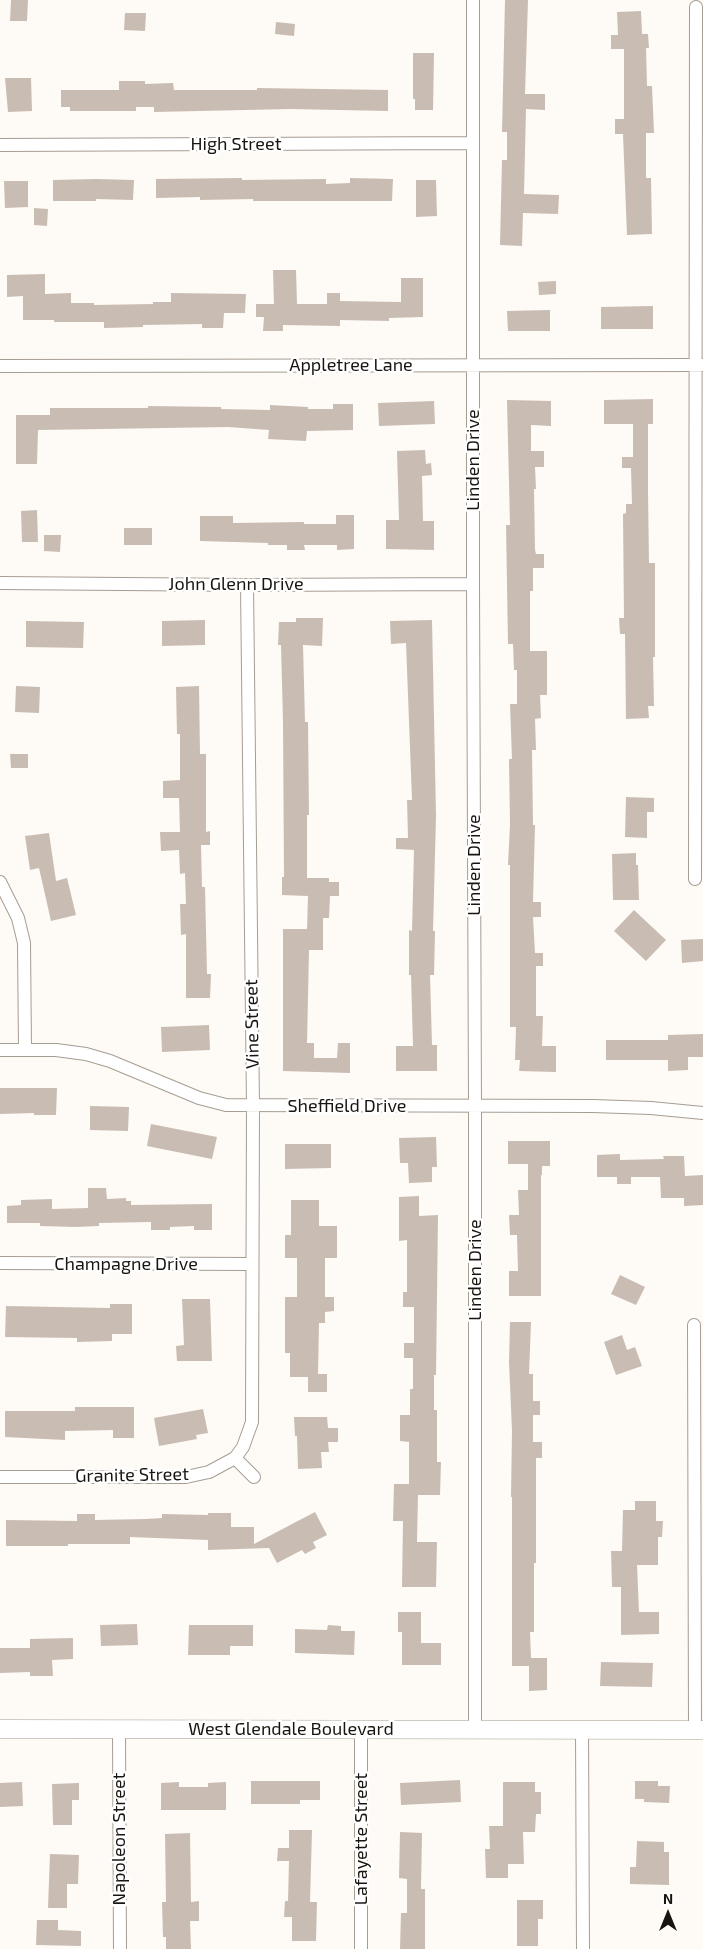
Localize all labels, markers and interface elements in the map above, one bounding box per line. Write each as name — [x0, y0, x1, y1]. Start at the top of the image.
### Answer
street label: High Street — [190, 133, 282, 155]
street label: Appletree Lane — [289, 354, 413, 376]
street label: Linden Drive — [462, 409, 484, 511]
street label: John Glenn Drive — [168, 573, 304, 595]
street label: Linden Drive — [463, 814, 485, 916]
street label: Vine Street — [240, 979, 264, 1069]
street label: Sheffield Drive — [287, 1095, 407, 1117]
street label: Linden Drive — [464, 1219, 486, 1321]
street label: Champagne Drive — [54, 1253, 198, 1275]
street label: Granite Street — [75, 1463, 189, 1487]
street label: West Glendale Boulevard — [188, 1718, 394, 1740]
street label: Napoleon Street — [108, 1773, 130, 1905]
street label: Lafayette Street — [350, 1773, 372, 1905]
north arrow — [643, 1889, 693, 1939]
text: N — [663, 1890, 673, 1907]

